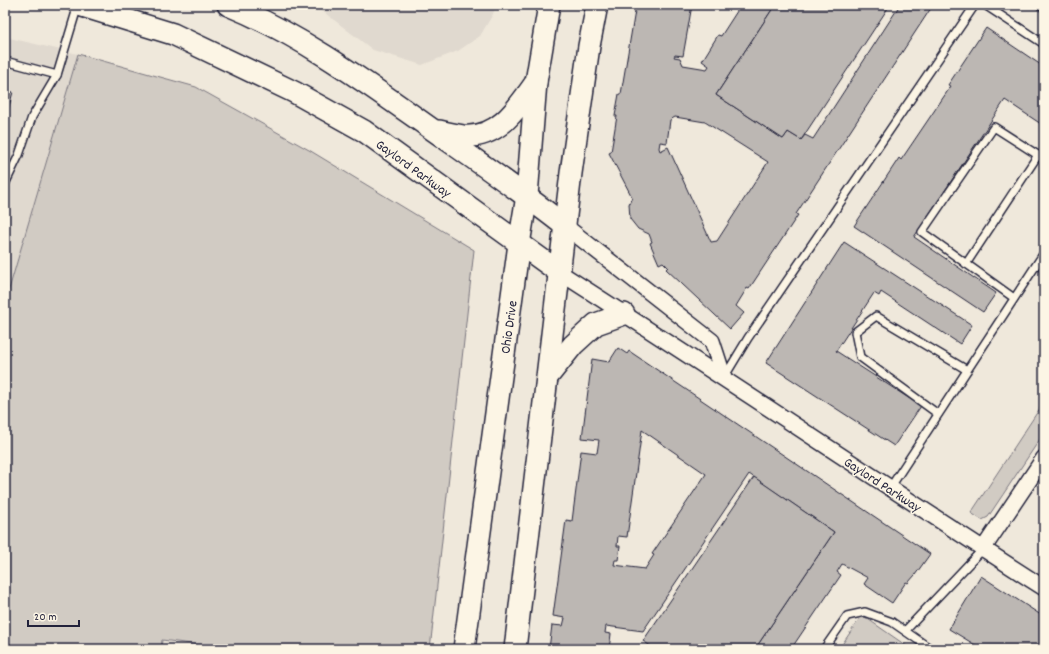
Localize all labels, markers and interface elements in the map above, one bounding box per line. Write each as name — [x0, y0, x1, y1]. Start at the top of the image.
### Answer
street label: Gaylord Parkway — [371, 135, 455, 204]
street label: Ohio Drive — [496, 299, 524, 355]
street label: Gaylord Parkway — [839, 453, 925, 518]
scale bar — [28, 602, 79, 628]
text: 20 m — [34, 609, 57, 626]

